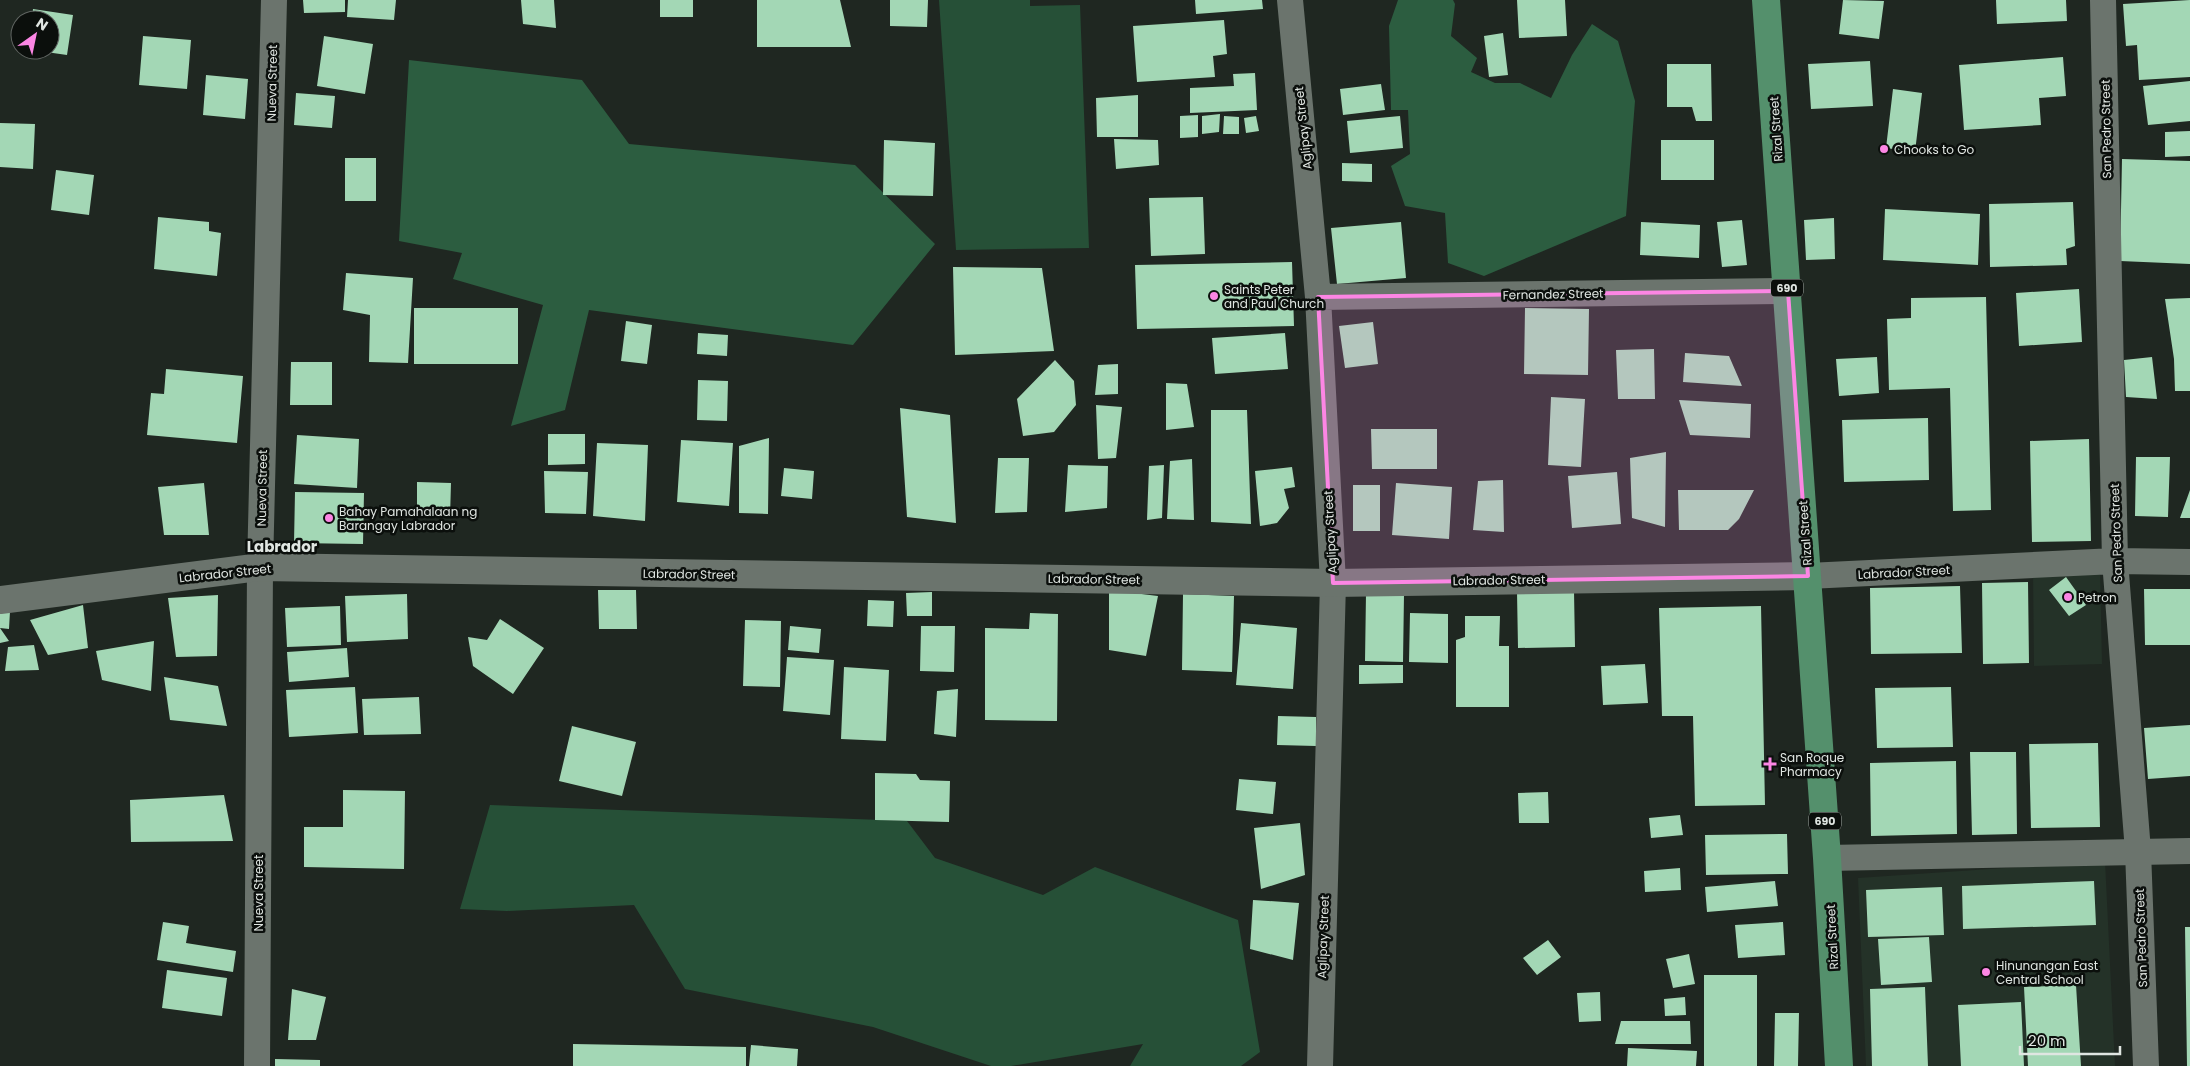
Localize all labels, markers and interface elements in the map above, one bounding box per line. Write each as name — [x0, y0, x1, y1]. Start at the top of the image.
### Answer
north arrow — [10, 10, 60, 60]
text: N — [32, 13, 52, 35]
street label: Nueva Street — [263, 44, 281, 122]
street label: San Pedro Street — [2097, 79, 2115, 179]
street label: Aglipay Street — [1290, 86, 1316, 170]
street label: Rizal Street — [1765, 96, 1787, 162]
place label: Chooks to Go — [1894, 141, 1975, 158]
marker: Chooks to Go — [1878, 143, 1890, 155]
road number: 690 — [1771, 280, 1803, 296]
place label: Saints Peter and Paul Church — [1224, 281, 1324, 312]
street label: Fernandez Street — [1502, 285, 1604, 303]
marker: Saints Peter and Paul Church — [1208, 290, 1220, 302]
street label: Nueva Street — [253, 449, 271, 527]
street label: San Pedro Street — [2106, 483, 2126, 583]
street label: Aglipay Street — [1319, 490, 1341, 574]
street label: Rizal Street — [1794, 500, 1816, 566]
place label: Bahay Pamahalaan ng Barangay Labrador — [339, 503, 477, 534]
marker: Bahay Pamahalaan ng Barangay Labrador — [323, 512, 335, 524]
district label: Labrador — [247, 536, 318, 557]
street label: Labrador Street — [178, 560, 272, 586]
street label: Labrador Street — [1857, 561, 1951, 583]
street label: Labrador Street — [643, 565, 735, 583]
street label: Labrador Street — [1048, 570, 1140, 588]
street label: Labrador Street — [1453, 571, 1545, 589]
place label: Petron — [2078, 589, 2117, 606]
marker: Petron — [2062, 591, 2074, 603]
place label: San Roque Pharmacy — [1780, 749, 1844, 780]
marker: San Roque Pharmacy — [1764, 758, 1776, 770]
road number: 690 — [1809, 812, 1841, 829]
street label: Nueva Street — [250, 855, 267, 931]
street label: San Pedro Street — [2131, 888, 2151, 988]
street label: Aglipay Street — [1313, 895, 1333, 979]
street label: Rizal Street — [1822, 904, 1842, 970]
place label: Hinunangan East Central School — [1996, 957, 2098, 988]
marker: Hinunangan East Central School — [1980, 966, 1992, 978]
scale bar — [2020, 1024, 2120, 1056]
text: 20 m — [2028, 1030, 2066, 1051]

